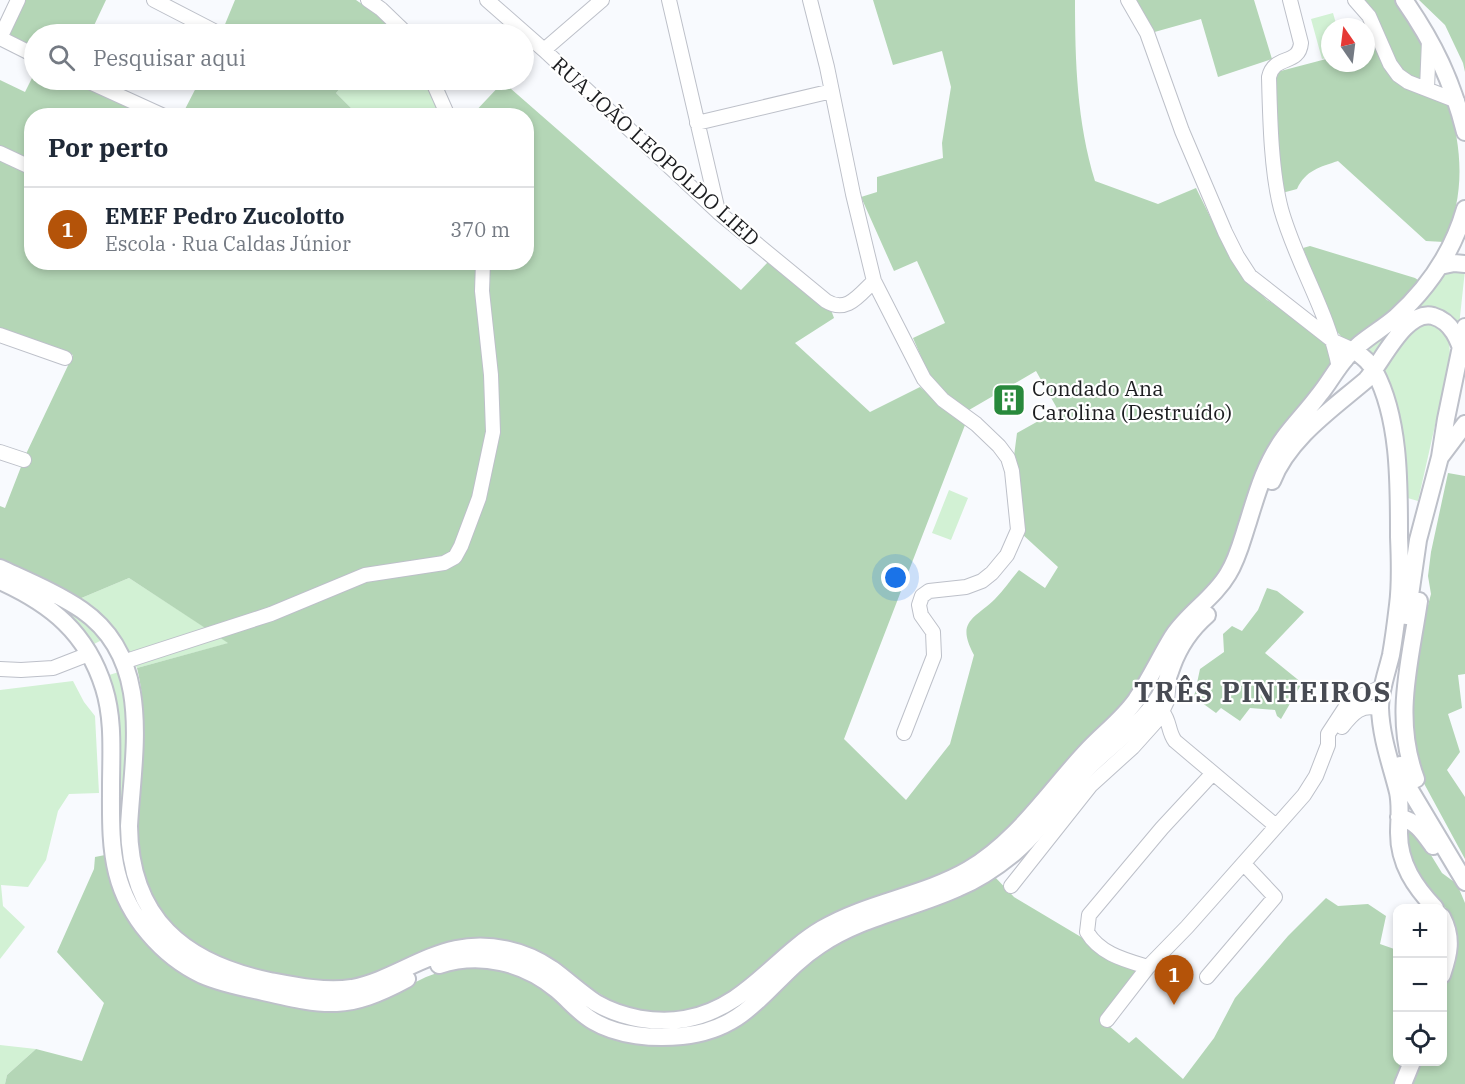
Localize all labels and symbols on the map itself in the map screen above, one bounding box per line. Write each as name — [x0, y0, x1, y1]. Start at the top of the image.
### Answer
north arrow — [1321, 18, 1375, 72]
street label: RUA JOÃO LEOPOLDO LIED — [546, 50, 766, 252]
place label: Condado Ana Carolina (Destruído) — [1032, 374, 1232, 426]
building icon: Condado Ana Carolina (Destruído) — [991, 382, 1027, 418]
your location — [881, 563, 910, 592]
district label: TRÊS PINHEIROS — [1134, 674, 1392, 709]
pin: 1 — [1154, 956, 1194, 1005]

